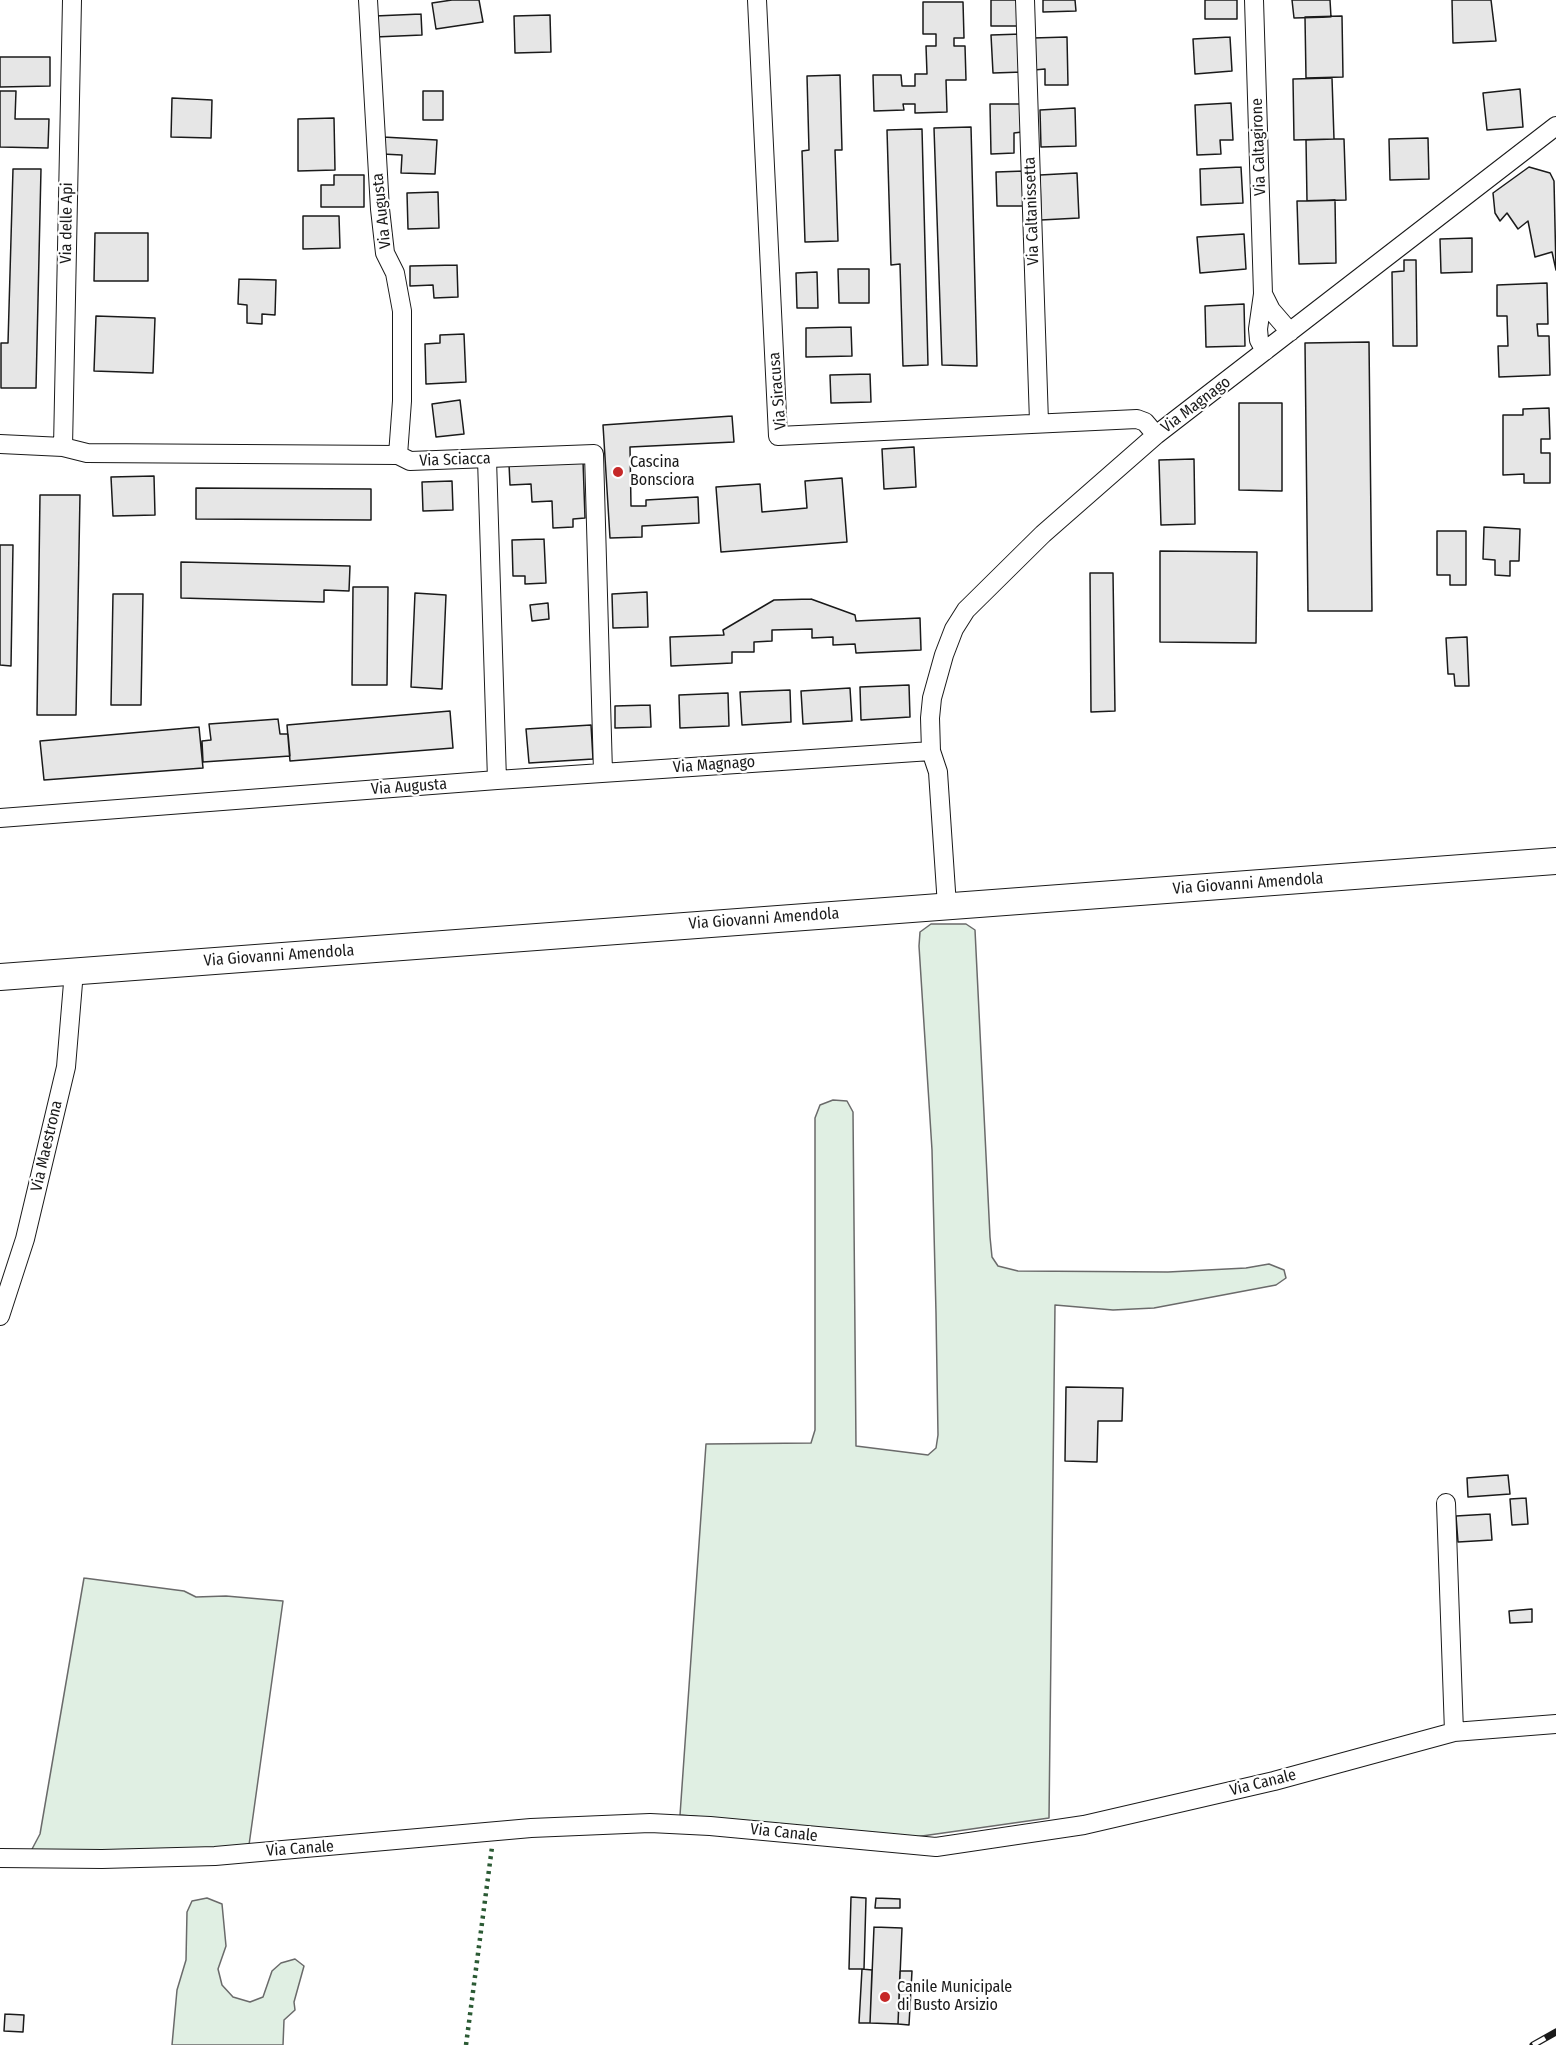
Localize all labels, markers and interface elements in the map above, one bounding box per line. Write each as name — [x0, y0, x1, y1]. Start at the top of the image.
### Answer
street label: Via Caltagirone — [1248, 98, 1270, 196]
street label: Via Caltanissetta — [1021, 156, 1043, 266]
street label: Via Augusta — [368, 172, 396, 250]
street label: Via delle Api — [57, 182, 77, 264]
street label: Via Siracusa — [765, 351, 791, 431]
street label: Via Magnago — [1157, 373, 1235, 437]
street label: Via Sciacca — [419, 449, 491, 471]
place label: Cascina Bonsciora — [630, 453, 695, 491]
marker: Cascina Bonsciora — [611, 465, 625, 479]
street label: Via Magnago — [672, 753, 756, 777]
street label: Via Augusta — [370, 775, 448, 799]
street label: Via Giovanni Amendola — [1172, 869, 1324, 899]
street label: Via Giovanni Amendola — [688, 904, 840, 934]
street label: Via Giovanni Amendola — [203, 941, 355, 971]
street label: Via Maestrona — [27, 1099, 67, 1193]
street label: Via Canale — [1228, 1765, 1298, 1801]
street label: Via Canale — [749, 1820, 819, 1846]
street label: Via Canale — [266, 1837, 334, 1861]
place label: Canile Municipale di Busto Arsizio — [897, 1978, 1012, 2016]
marker: Canile Municipale di Busto Arsizio — [878, 1990, 892, 2004]

